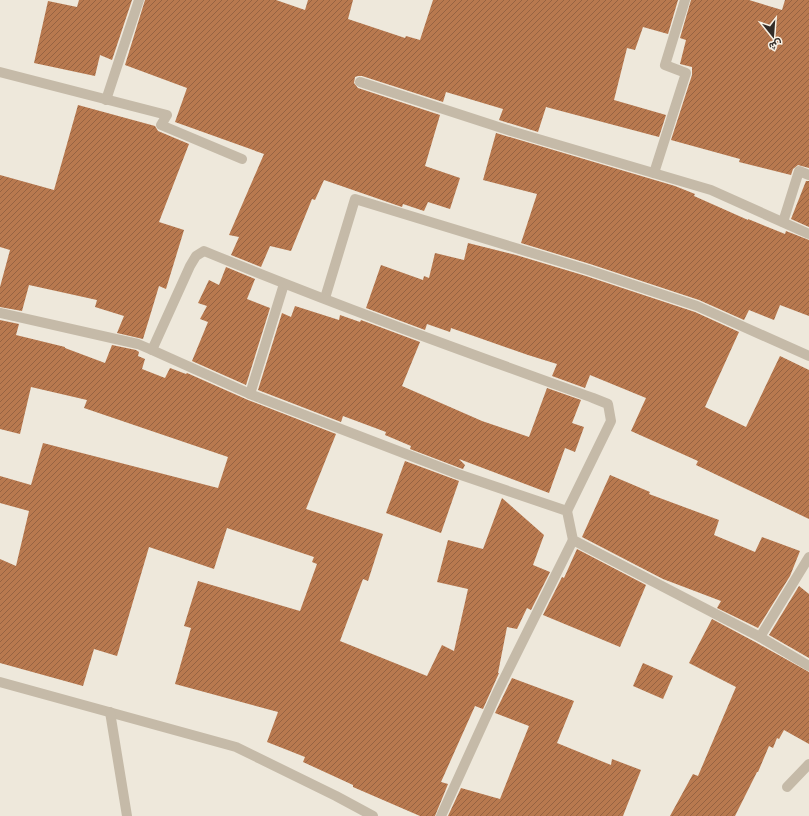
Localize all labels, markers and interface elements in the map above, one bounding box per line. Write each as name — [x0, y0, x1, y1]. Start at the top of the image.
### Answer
north arrow — [753, 16, 793, 56]
text: ش — [768, 37, 784, 54]

